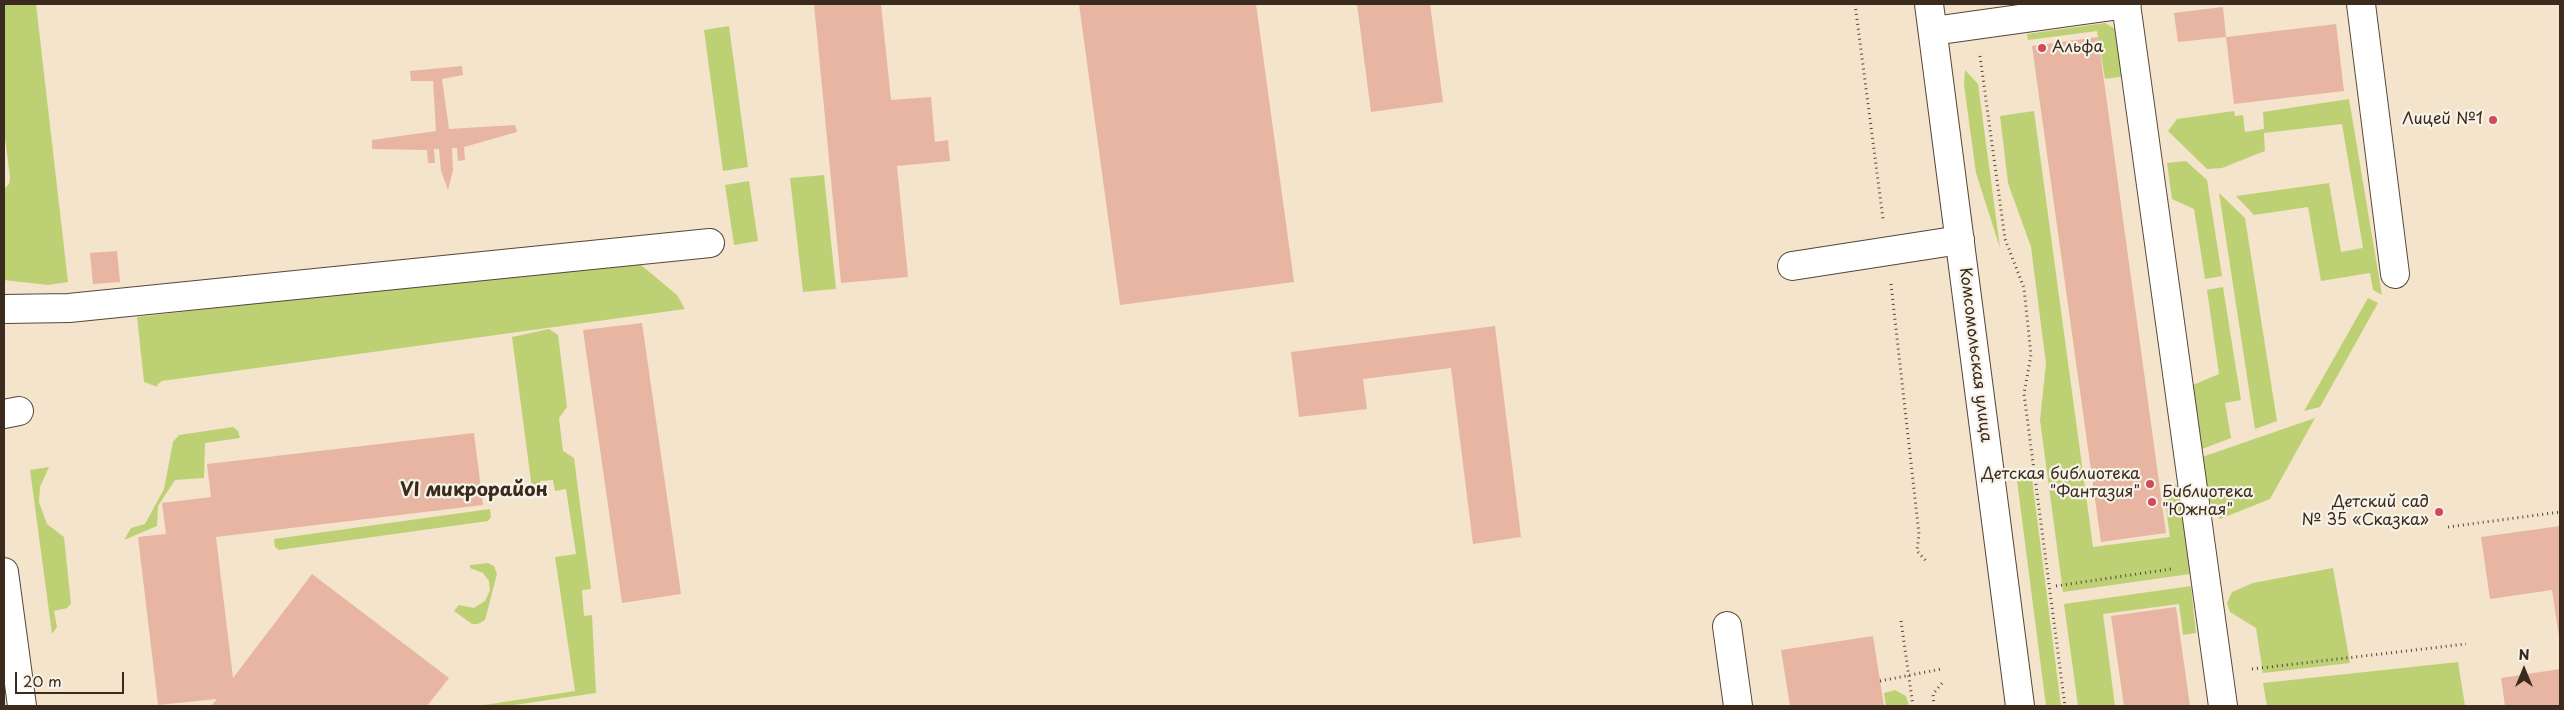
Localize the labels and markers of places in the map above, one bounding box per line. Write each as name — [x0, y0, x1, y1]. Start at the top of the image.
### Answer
place label: Альфа — [2052, 38, 2103, 58]
marker: Альфа — [2036, 42, 2048, 54]
place label: Лицей №1 — [2402, 110, 2483, 130]
marker: Лицей №1 — [2487, 114, 2499, 126]
place label: Детская библиотека "Фантазия" — [1981, 465, 2140, 503]
marker: Детская библиотека "Фантазия" — [2144, 478, 2156, 490]
place label: Библиотека "Южная" — [2162, 483, 2253, 521]
place label: Детский сад № 35 «Сказка» — [2302, 493, 2429, 531]
marker: Библиотека "Южная" — [2146, 496, 2158, 508]
marker: Детский сад № 35 «Сказка» — [2433, 506, 2445, 518]

